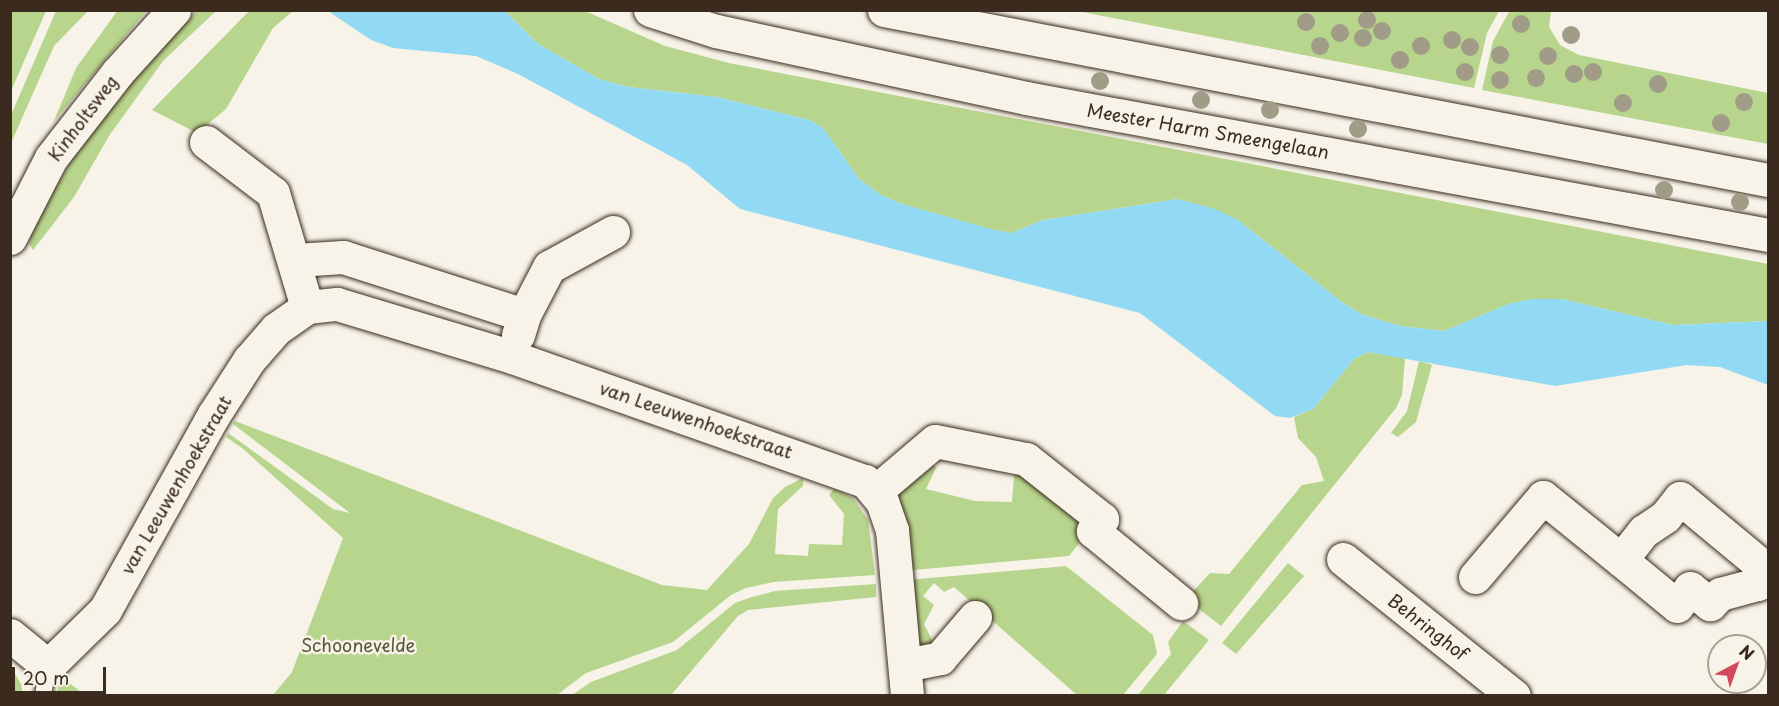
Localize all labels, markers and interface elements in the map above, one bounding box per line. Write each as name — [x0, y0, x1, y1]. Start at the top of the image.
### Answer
street label: Kinholtsweg — [44, 71, 122, 165]
street label: Meester Harm Smeengelaan — [1085, 99, 1331, 163]
street label: van Leeuwenhoekstraat — [598, 377, 794, 463]
street label: van Leeuwenhoekstraat — [117, 393, 235, 577]
street label: Behringhof — [1384, 589, 1472, 665]
park label: Schoonevelde — [301, 634, 415, 656]
north arrow — [1707, 634, 1767, 694]
text: N — [1735, 639, 1760, 665]
scale bar — [15, 655, 110, 693]
text: 20 m — [23, 664, 69, 691]

